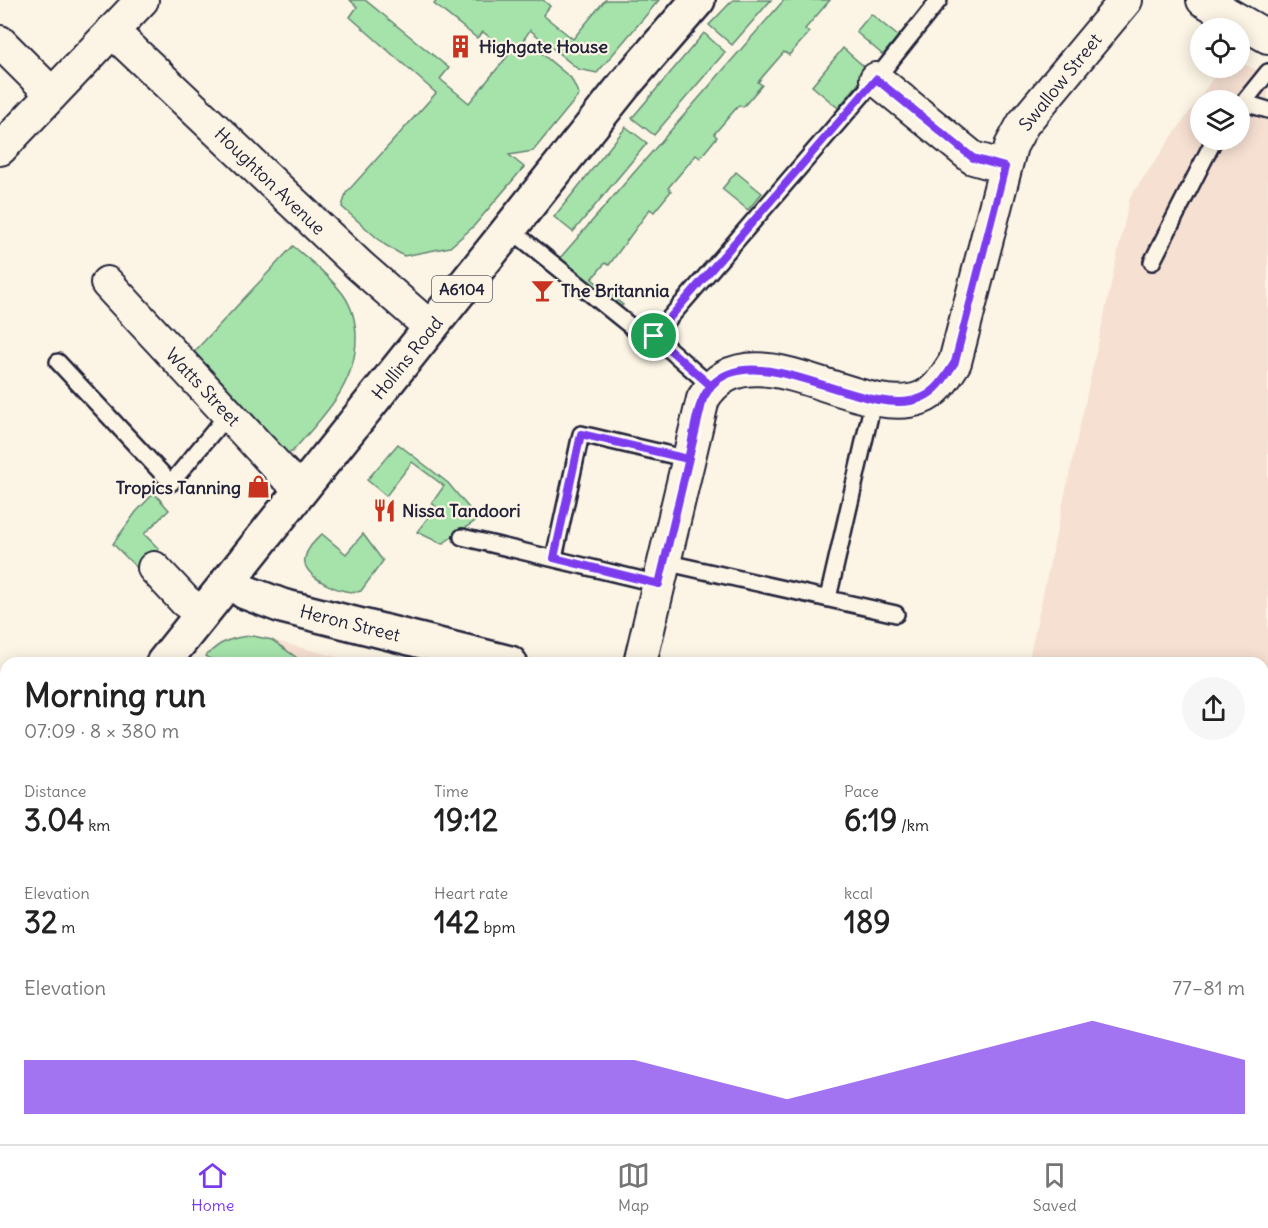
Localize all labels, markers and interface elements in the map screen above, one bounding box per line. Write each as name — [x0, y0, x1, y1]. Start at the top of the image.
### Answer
map controls — [1190, 18, 1250, 150]
button: locate — [1190, 18, 1250, 78]
street label: Swallow Street — [1014, 29, 1106, 135]
building icon: Highgate House — [448, 33, 474, 59]
place label: Highgate House — [479, 35, 608, 58]
button: layers — [1190, 90, 1250, 150]
street label: Houghton Avenue — [210, 122, 330, 240]
road number: A6104 — [432, 276, 492, 302]
bar icon: The Britannia — [530, 277, 556, 303]
place label: The Britannia — [561, 279, 669, 302]
pin — [628, 310, 679, 361]
street label: Hollins Road — [367, 311, 448, 404]
icon: arrive — [637, 319, 670, 352]
street label: Watts Street — [161, 343, 245, 431]
shop icon: Tropics Tanning — [246, 474, 272, 500]
place label: Tropics Tanning — [116, 476, 241, 499]
restaurant icon: Nissa Tandoori — [371, 497, 397, 523]
place label: Nissa Tandoori — [402, 499, 520, 522]
street label: Heron Street — [297, 599, 403, 647]
text: Morning run — [24, 674, 206, 716]
button: share — [1182, 677, 1245, 740]
text: 07:09 · 8 × 380 m — [24, 718, 179, 743]
text: Distance — [24, 781, 86, 801]
text: Time — [434, 781, 469, 801]
text: Pace — [844, 781, 879, 801]
text: 3.04 — [24, 801, 84, 839]
text: 19:12 — [434, 801, 498, 839]
text: 6:19 — [844, 801, 897, 839]
text: km — [84, 815, 110, 835]
text: /km — [897, 815, 929, 835]
text: Elevation — [24, 883, 90, 903]
text: Heart rate — [434, 883, 508, 903]
text: kcal — [844, 883, 873, 903]
text: 32 — [24, 903, 57, 941]
text: 142 — [434, 903, 480, 941]
text: 189 — [844, 903, 890, 941]
text: m — [57, 917, 75, 937]
text: bpm — [480, 917, 516, 937]
text: Elevation — [24, 975, 106, 1000]
text: 77–81 m — [1172, 975, 1245, 1000]
tab: Home — [191, 1159, 234, 1215]
tab: Map — [617, 1159, 650, 1215]
tab: Saved — [1033, 1159, 1077, 1215]

